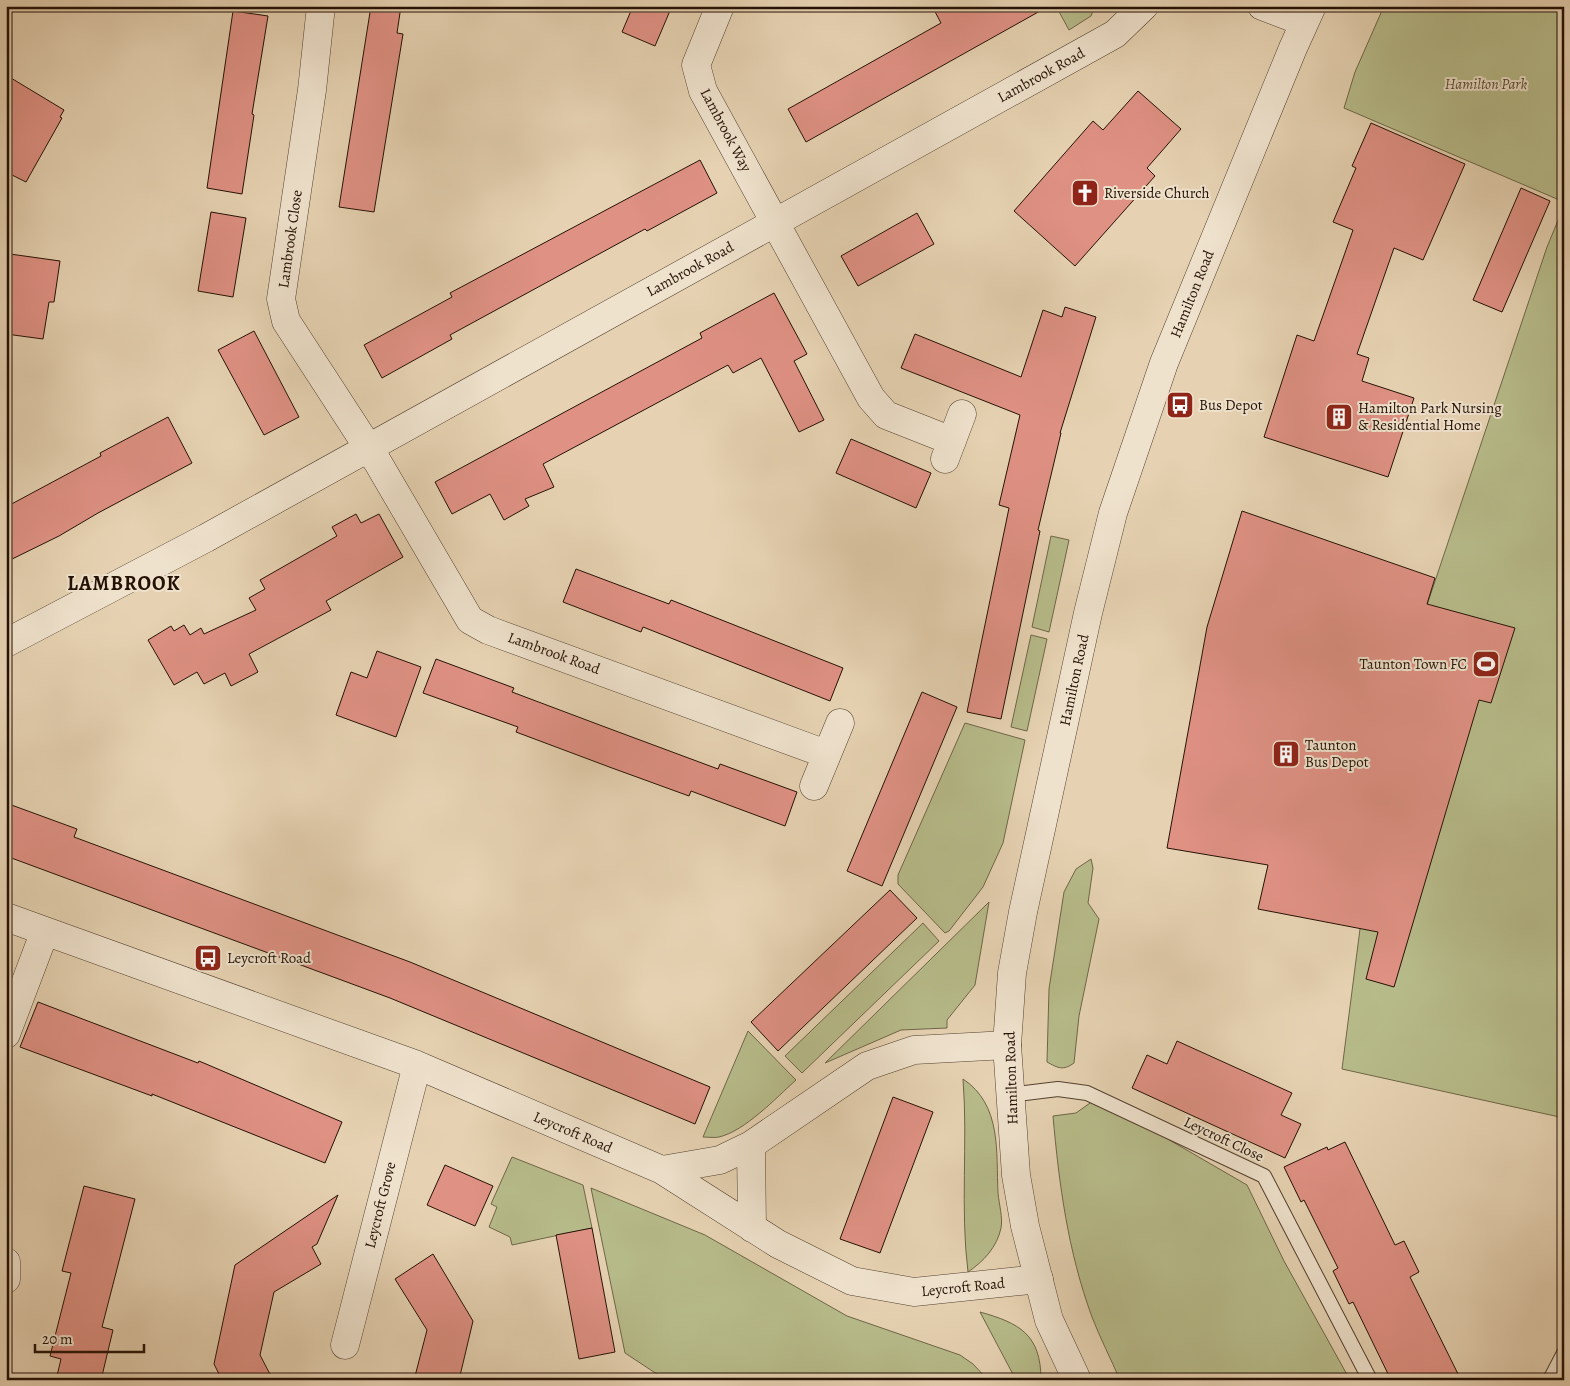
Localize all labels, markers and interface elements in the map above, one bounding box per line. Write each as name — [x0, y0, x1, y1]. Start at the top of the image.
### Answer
street label: Lambrook Road — [994, 42, 1089, 107]
park label: Hamilton Park — [1445, 74, 1528, 94]
street label: Lambrook Way — [696, 85, 757, 176]
church icon: Riverside Church — [1070, 178, 1100, 208]
place label: Riverside Church — [1104, 183, 1210, 203]
street label: Lambrook Close — [273, 188, 307, 289]
street label: Lambrook Road — [643, 236, 738, 301]
street label: Hamilton Road — [1165, 246, 1219, 341]
bus stop icon: Bus Depot — [1165, 390, 1195, 420]
place label: Bus Depot — [1199, 395, 1263, 415]
place label: Hamilton Park Nursing & Residential Home — [1358, 398, 1502, 435]
building icon: Hamilton Park Nursing & Residential Home — [1324, 402, 1354, 432]
district label: LAMBROOK — [67, 570, 181, 597]
street label: Lambrook Road — [505, 627, 604, 679]
street label: Hamilton Road — [1055, 631, 1094, 728]
sports icon: Taunton Town FC — [1471, 649, 1501, 679]
place label: Taunton Town FC — [1359, 654, 1467, 674]
place label: Taunton Bus Depot — [1305, 735, 1369, 772]
building icon: Taunton Bus Depot — [1271, 739, 1301, 769]
bus stop icon: Leycroft Road — [193, 943, 223, 973]
place label: Leycroft Road — [227, 948, 312, 968]
street label: Hamilton Road — [999, 1030, 1023, 1125]
street label: Leycroft Road — [530, 1106, 617, 1158]
street label: Leycroft Close — [1181, 1112, 1268, 1166]
street label: Leycroft Grove — [360, 1159, 400, 1250]
street label: Leycroft Road — [920, 1273, 1007, 1301]
scale bar — [35, 1321, 144, 1353]
text: 20 m — [42, 1329, 73, 1349]

